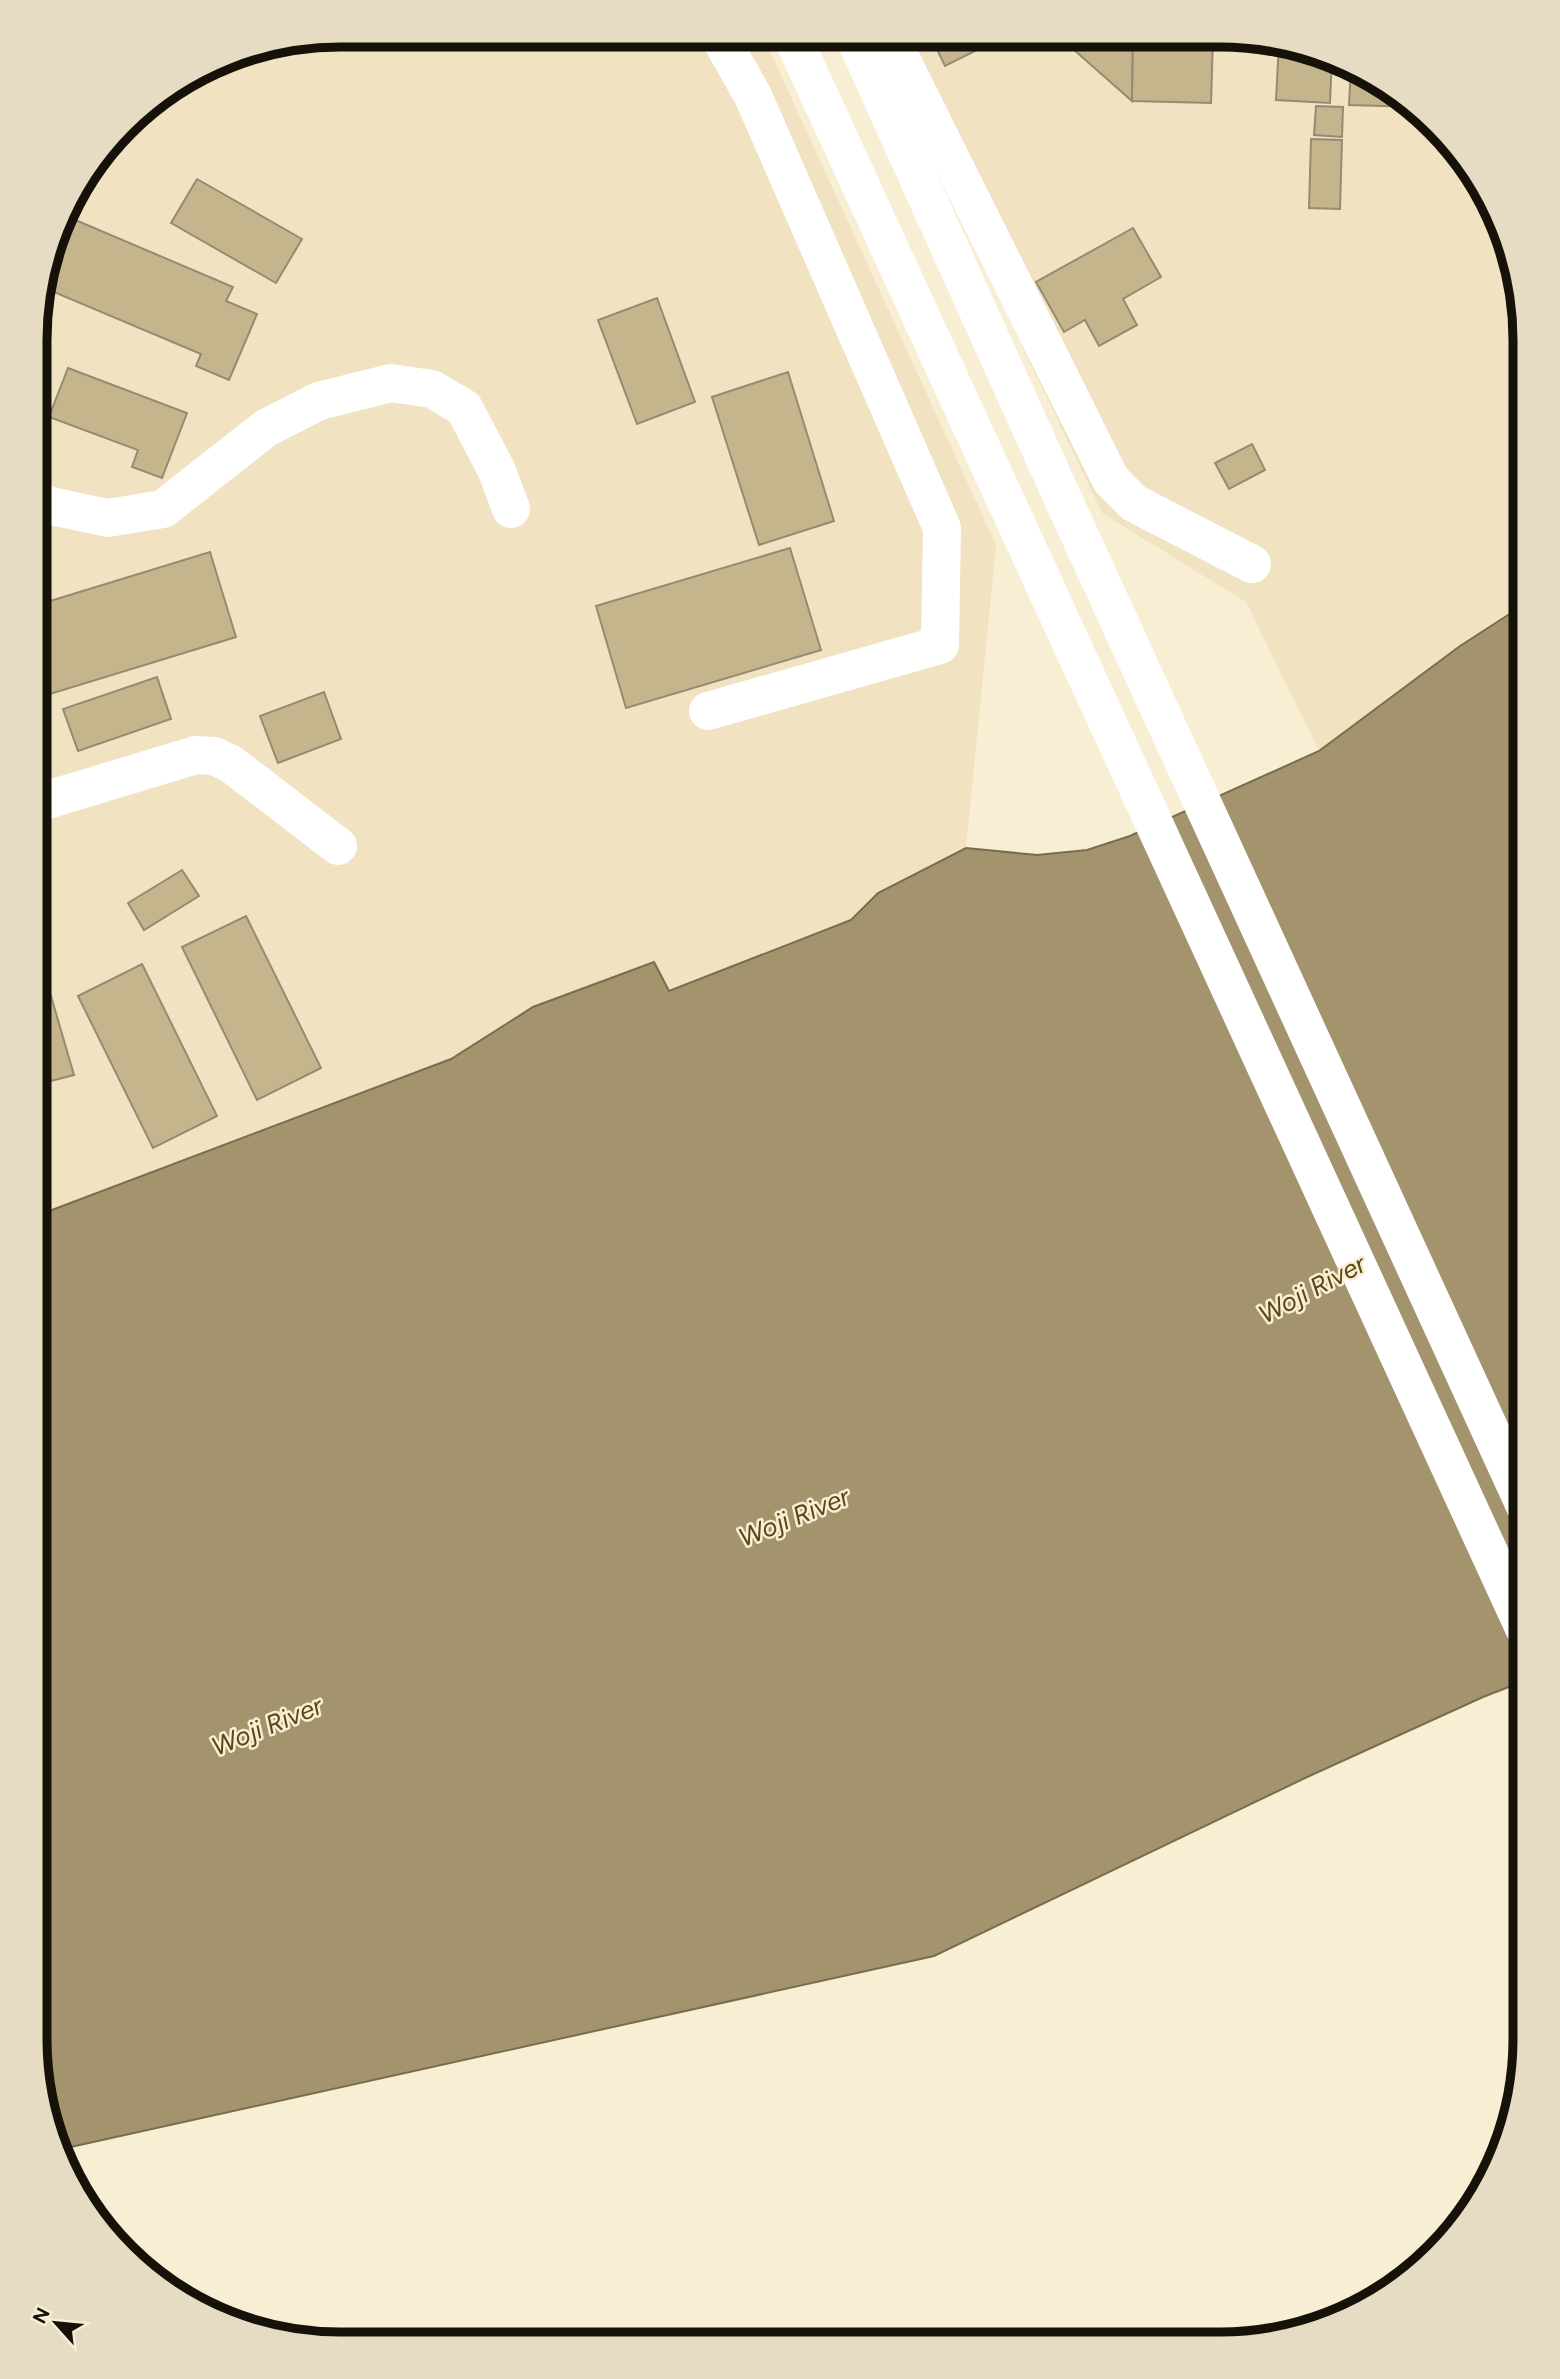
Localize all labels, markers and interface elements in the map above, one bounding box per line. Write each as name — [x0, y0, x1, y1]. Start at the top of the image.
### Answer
water label: Woji River — [1253, 1247, 1372, 1331]
water label: Woji River — [734, 1480, 855, 1554]
water label: Woji River — [207, 1689, 328, 1763]
north arrow — [21, 2288, 91, 2358]
text: N — [28, 2304, 55, 2327]

